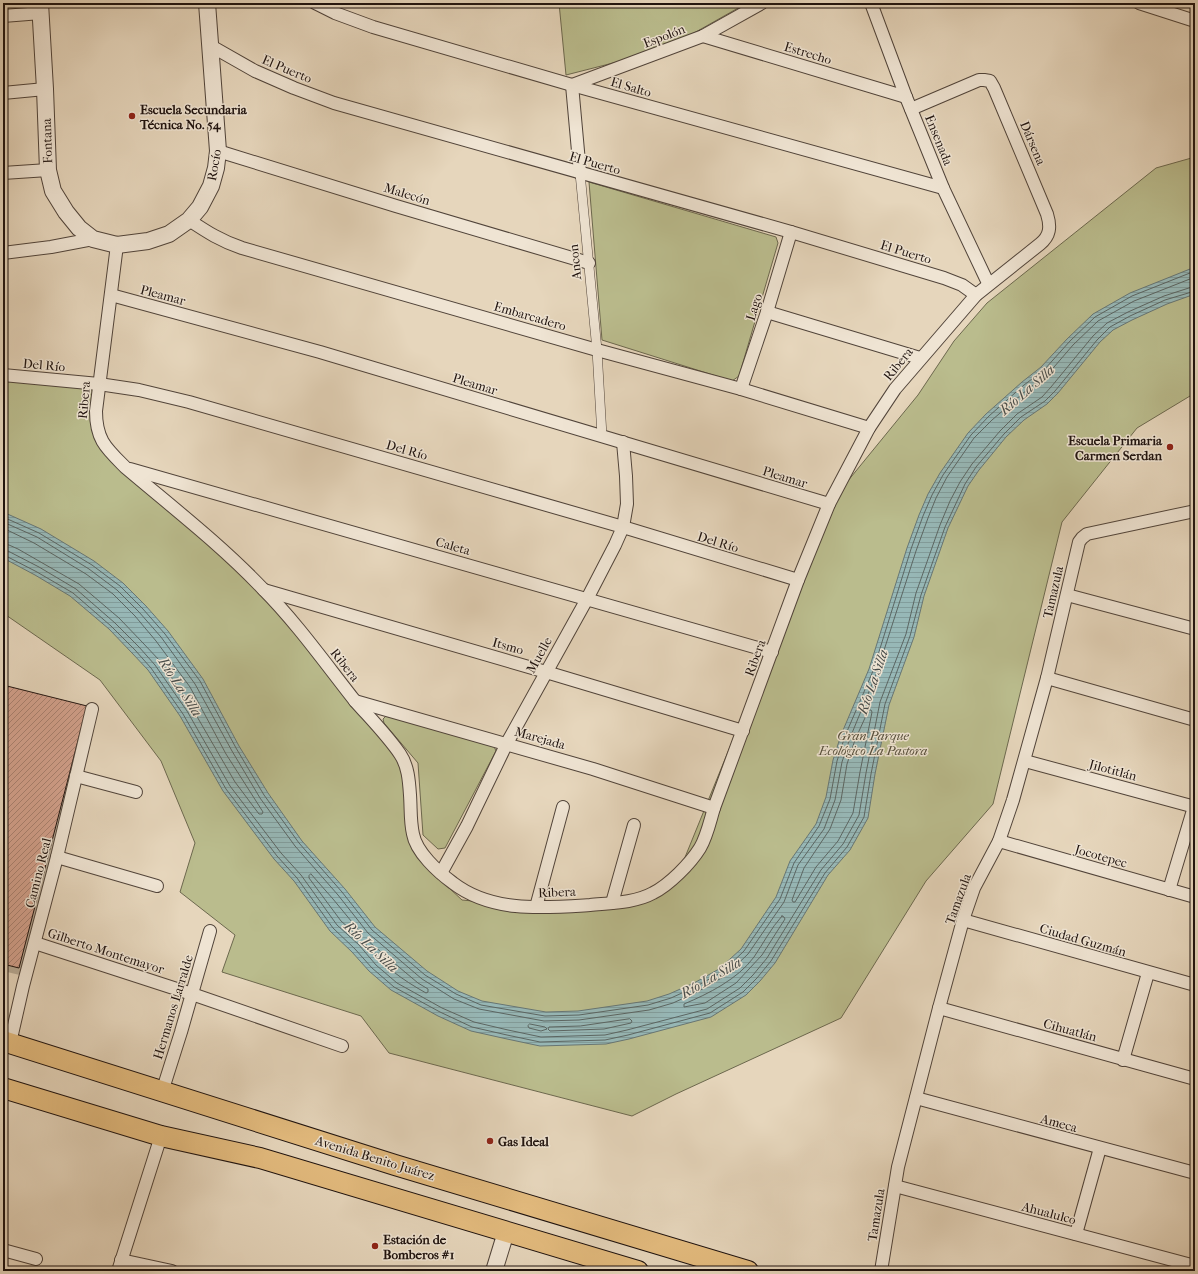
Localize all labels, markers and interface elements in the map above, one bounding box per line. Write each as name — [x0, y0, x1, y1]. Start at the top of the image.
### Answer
street label: Espolón — [641, 21, 688, 51]
street label: Estrecho — [782, 39, 834, 67]
street label: El Puerto — [260, 52, 315, 86]
street label: El Salto — [609, 74, 654, 100]
place label: Escuela Secundaria Técnica No. 54 — [139, 102, 248, 133]
marker: Escuela Secundaria Técnica No. 54 — [127, 111, 137, 121]
street label: Ensenada — [922, 112, 956, 168]
street label: Fontana — [39, 117, 55, 164]
street label: Dársena — [1017, 119, 1049, 168]
street label: Rocío — [204, 148, 224, 182]
street label: El Puerto — [568, 149, 623, 178]
street label: Malecón — [382, 180, 432, 208]
street label: El Puerto — [879, 237, 934, 267]
street label: Ancon — [566, 243, 584, 282]
street label: Pleamar — [139, 282, 188, 308]
street label: Lago — [743, 291, 765, 322]
street label: Embarcadero — [492, 299, 568, 334]
street label: Ribera — [880, 344, 916, 383]
street label: Del Río — [22, 356, 66, 374]
water label: Río La Silla — [995, 361, 1058, 419]
street label: Pleamar — [451, 370, 500, 398]
street label: Ribera — [75, 379, 93, 420]
place label: Escuela Primaria Carmen Serdan — [1068, 433, 1163, 463]
street label: Del Río — [385, 437, 430, 463]
marker: Escuela Primaria Carmen Serdan — [1165, 442, 1175, 452]
street label: Pleamar — [761, 463, 810, 491]
street label: Del Río — [696, 529, 741, 555]
street label: Caleta — [434, 534, 473, 558]
street label: Tamazula — [1040, 563, 1067, 620]
street label: Itsmo — [491, 634, 526, 658]
street label: Muelle — [523, 634, 555, 676]
street label: Ribera — [741, 637, 769, 678]
street label: Ribera — [327, 645, 363, 685]
water label: Río La Silla — [854, 647, 892, 718]
water label: Río La Silla — [154, 653, 205, 720]
street label: Marejada — [513, 724, 568, 753]
park label: Gran Parque Ecológico La Pastora — [818, 728, 927, 758]
street label: Jilotitlán — [1087, 756, 1139, 784]
street label: Camino Real — [22, 836, 54, 910]
street label: Jocotepec — [1072, 841, 1129, 871]
street label: Tamazula — [942, 871, 974, 927]
street label: Ribera — [538, 884, 577, 900]
water label: Río La Silla — [340, 917, 401, 976]
street label: Ciudad Guzmán — [1038, 920, 1128, 960]
street label: Gilberto Montemayor — [46, 925, 167, 977]
street label: Hermanos Larralde — [150, 952, 196, 1061]
water label: Río La Silla — [677, 954, 744, 1003]
street label: Cihuatlán — [1042, 1016, 1099, 1044]
street label: Ameca — [1038, 1111, 1080, 1135]
street label: Avenida Benito Juárez — [313, 1132, 437, 1183]
place label: Gas Ideal — [498, 1134, 549, 1149]
marker: Gas Ideal — [485, 1136, 495, 1146]
street label: Tamazula — [864, 1187, 888, 1242]
street label: Ahualulco — [1019, 1198, 1078, 1228]
place label: Estación de Bomberos #1 — [383, 1232, 455, 1262]
marker: Estación de Bomberos #1 — [370, 1241, 380, 1251]

